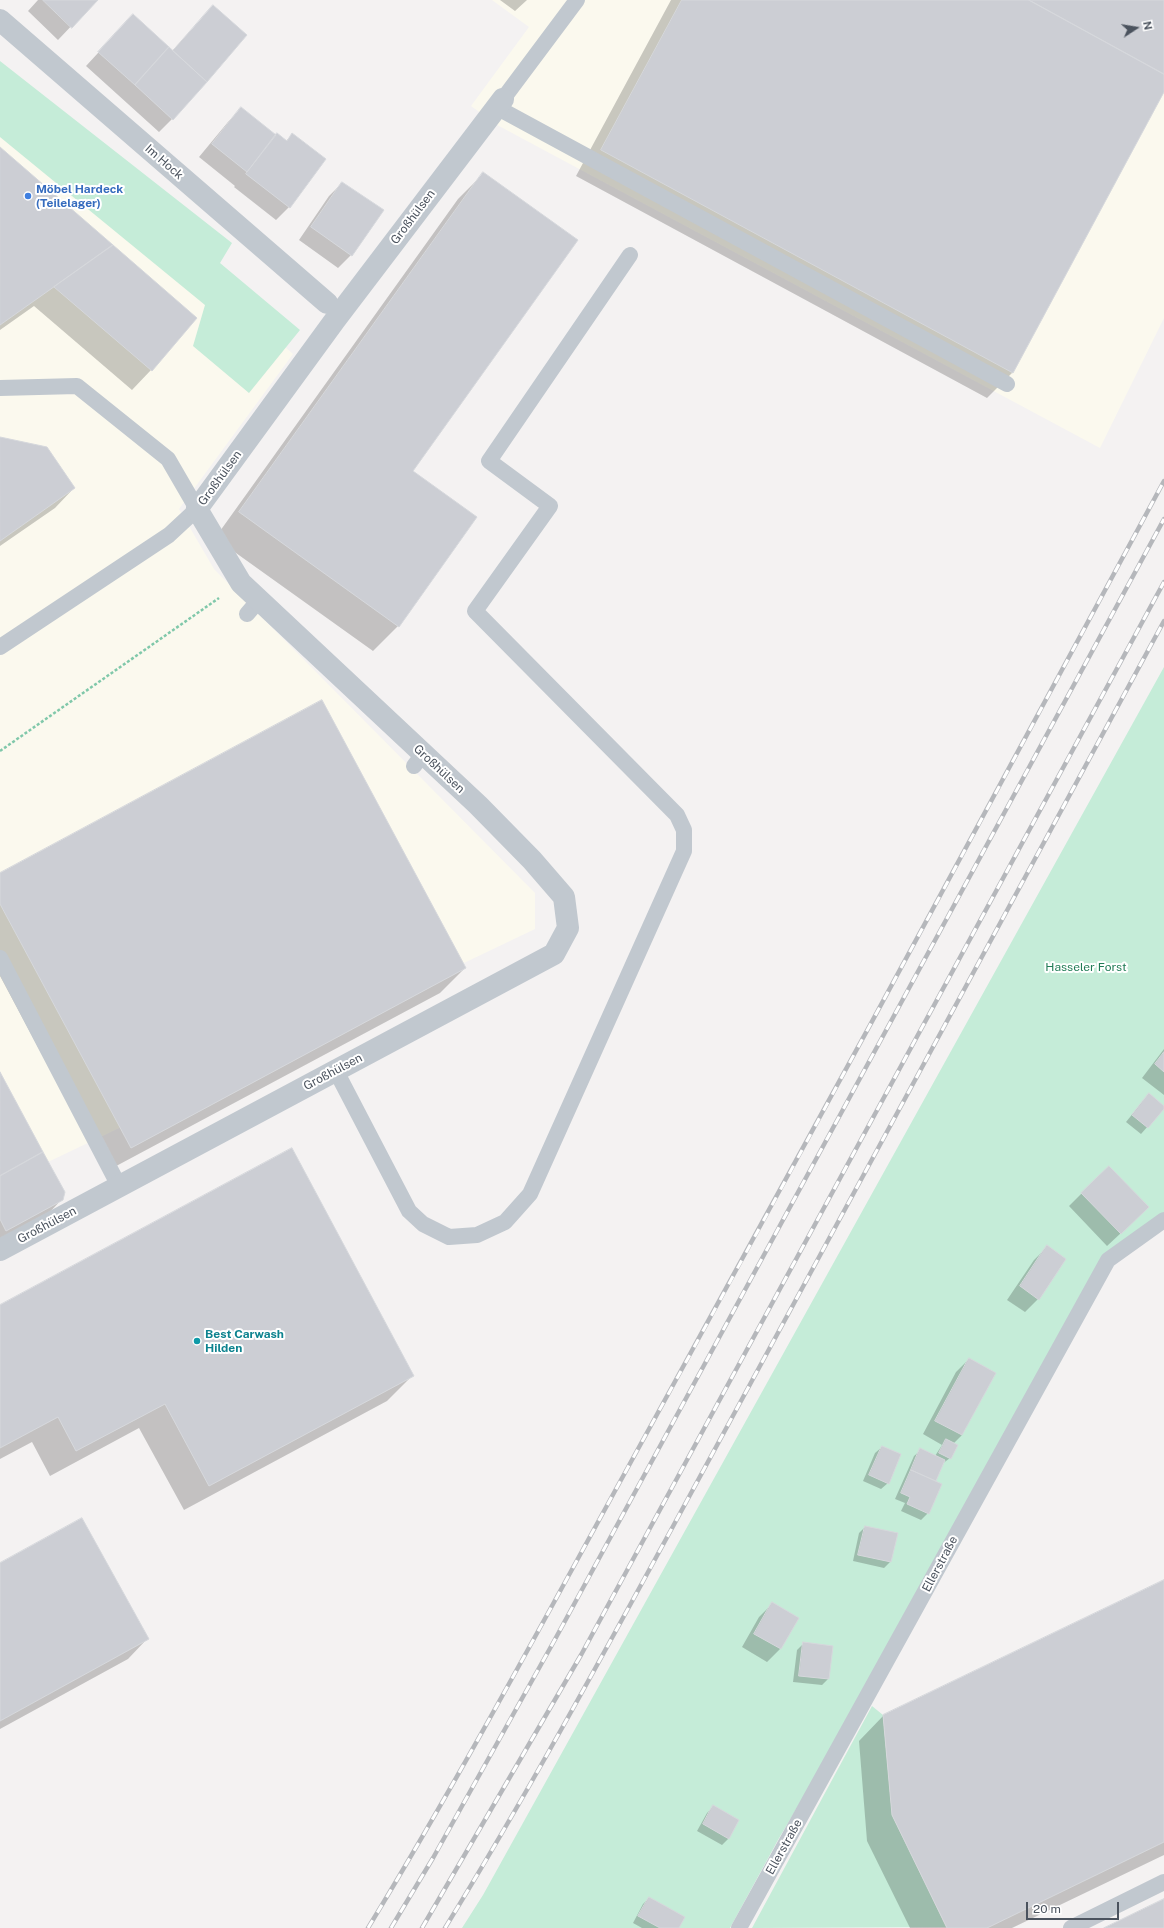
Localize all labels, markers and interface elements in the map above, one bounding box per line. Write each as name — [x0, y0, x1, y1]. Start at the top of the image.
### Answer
north arrow — [1116, 8, 1156, 48]
text: N — [1141, 20, 1155, 31]
street label: Im Hock — [142, 142, 186, 182]
place label: Möbel Hardeck (Teilelager) — [36, 182, 123, 210]
street label: Großhülsen — [388, 187, 438, 247]
marker: Möbel Hardeck (Teilelager) — [23, 191, 33, 201]
street label: Großhülsen — [195, 448, 245, 508]
street label: Großhülsen — [411, 742, 467, 796]
park label: Hasseler Forst — [1045, 960, 1127, 974]
street label: Großhülsen — [301, 1051, 365, 1093]
street label: Großhülsen — [15, 1204, 79, 1246]
place label: Best Carwash Hilden — [205, 1327, 284, 1355]
marker: Best Carwash Hilden — [192, 1336, 202, 1346]
street label: Ellerstraße — [919, 1534, 961, 1594]
street label: Ellerstraße — [763, 1817, 805, 1877]
scale bar — [1028, 1894, 1121, 1920]
text: 20 m — [1033, 1902, 1061, 1916]

